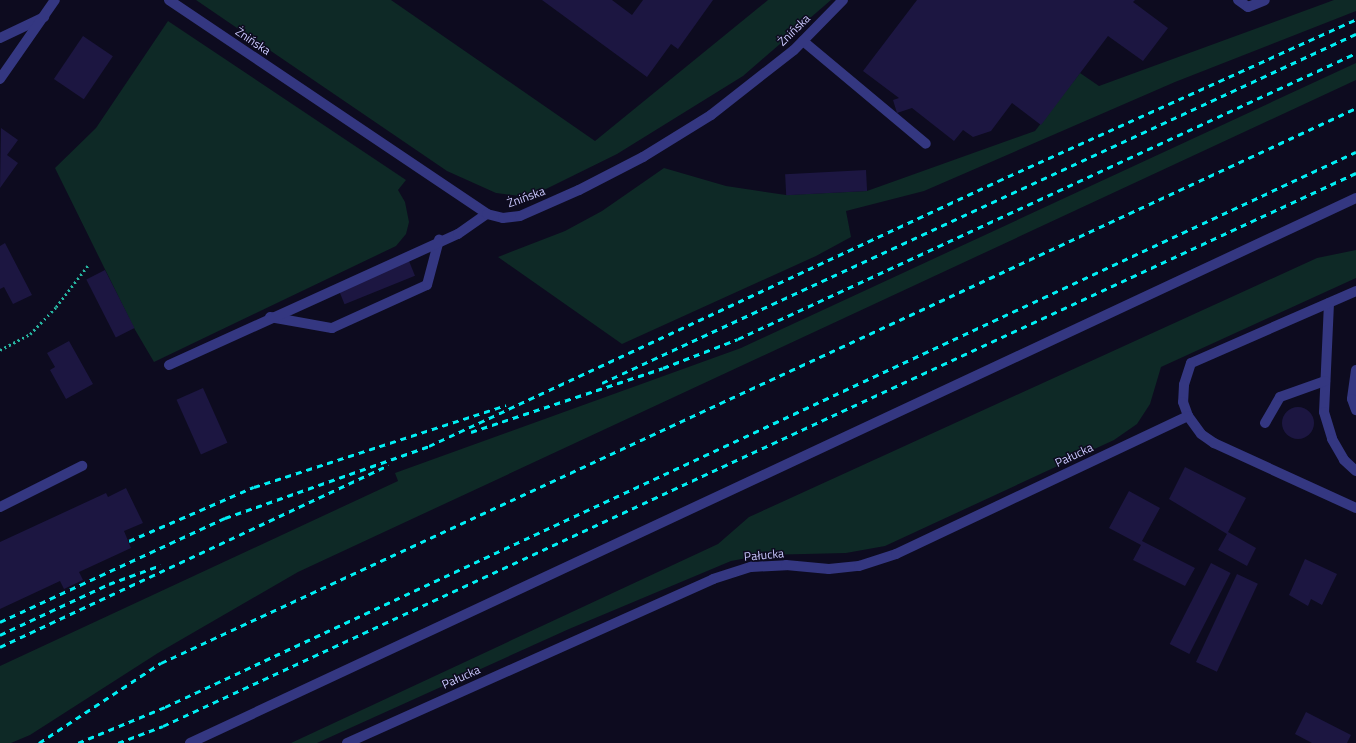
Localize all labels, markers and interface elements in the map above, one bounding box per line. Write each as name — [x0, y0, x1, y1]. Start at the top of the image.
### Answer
street label: Żnińska — [775, 11, 813, 49]
street label: Żnińska — [233, 24, 273, 58]
street label: Żnińska — [505, 184, 547, 210]
street label: Pałucka — [1053, 440, 1095, 470]
street label: Pałucka — [743, 546, 785, 564]
street label: Pałucka — [440, 662, 482, 692]

